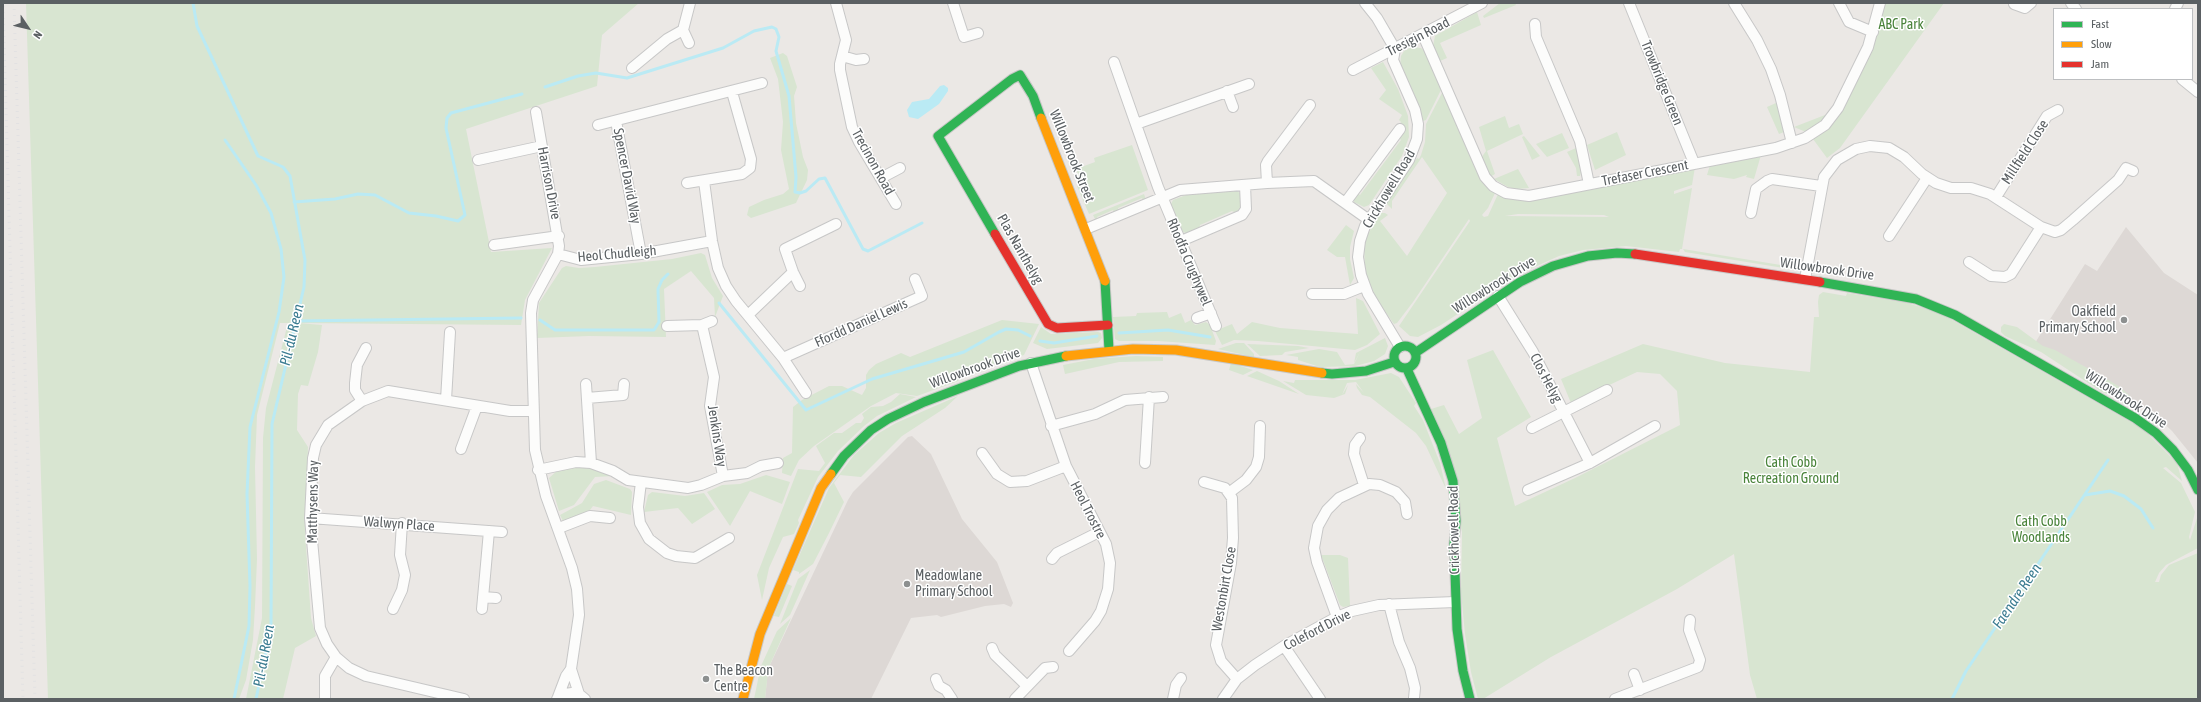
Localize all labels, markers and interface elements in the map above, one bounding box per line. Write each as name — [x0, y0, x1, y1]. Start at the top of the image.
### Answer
north arrow — [8, 8, 48, 48]
legend — [2053, 8, 2193, 80]
street label: Tresigin Road — [1384, 14, 1452, 60]
park label: ABC Park — [1878, 17, 1924, 33]
text: Fast — [2091, 17, 2109, 31]
text: N — [31, 29, 45, 41]
text: Slow — [2091, 37, 2112, 51]
street label: Trowbridge Green — [1637, 38, 1687, 128]
text: Jam — [2091, 57, 2109, 71]
street label: Willowbrook Street — [1046, 107, 1098, 205]
street label: Millfield Close — [1998, 117, 2052, 187]
street label: Trecinon Road — [848, 126, 898, 198]
street label: Spencer David Way — [609, 127, 645, 225]
street label: Harrison Drive — [534, 145, 564, 221]
street label: Crickhowell Road — [1359, 147, 1419, 231]
street label: Trefaser Crescent — [1600, 156, 1690, 190]
street label: Plas Nanthelyg — [993, 211, 1047, 287]
street label: Rhodfa Crughywel — [1163, 216, 1215, 308]
street label: Heol Chudleigh — [577, 242, 657, 266]
street label: Willowbrook Drive — [1449, 253, 1539, 317]
street label: Willowbrook Drive — [1779, 254, 1875, 284]
street label: Ffordd Daniel Lewis — [812, 295, 910, 351]
water label: Pil-du Reen — [276, 302, 308, 368]
place label: Oakfield Primary School — [2039, 304, 2116, 336]
marker: Oakfield Primary School — [2119, 315, 2129, 325]
street label: Willowbrook Drive — [928, 344, 1022, 392]
street label: Clos Helyg — [1526, 351, 1566, 405]
street label: Willowbrook Drive — [2082, 366, 2170, 432]
street label: Jenkins Way — [704, 404, 730, 468]
park label: Cath Cobb Recreation Ground — [1743, 455, 1839, 488]
street label: Matthysens Way — [304, 460, 322, 544]
street label: Heol Trostre — [1066, 479, 1110, 541]
street label: Crickhowell Road — [1445, 485, 1463, 575]
street label: Walwyn Place — [363, 513, 435, 535]
park label: Cath Cobb Woodlands — [2012, 514, 2070, 546]
street label: Westonbirt Close — [1208, 545, 1240, 633]
water label: Faendre Reen — [1989, 560, 2045, 632]
place label: Meadowlane Primary School — [915, 568, 992, 600]
marker: Meadowlane Primary School — [902, 579, 912, 589]
street label: Coleford Drive — [1281, 606, 1353, 654]
water label: Pil-du Reen — [250, 624, 278, 688]
place label: The Beacon Centre — [714, 663, 773, 696]
marker: The Beacon Centre — [701, 674, 711, 684]

